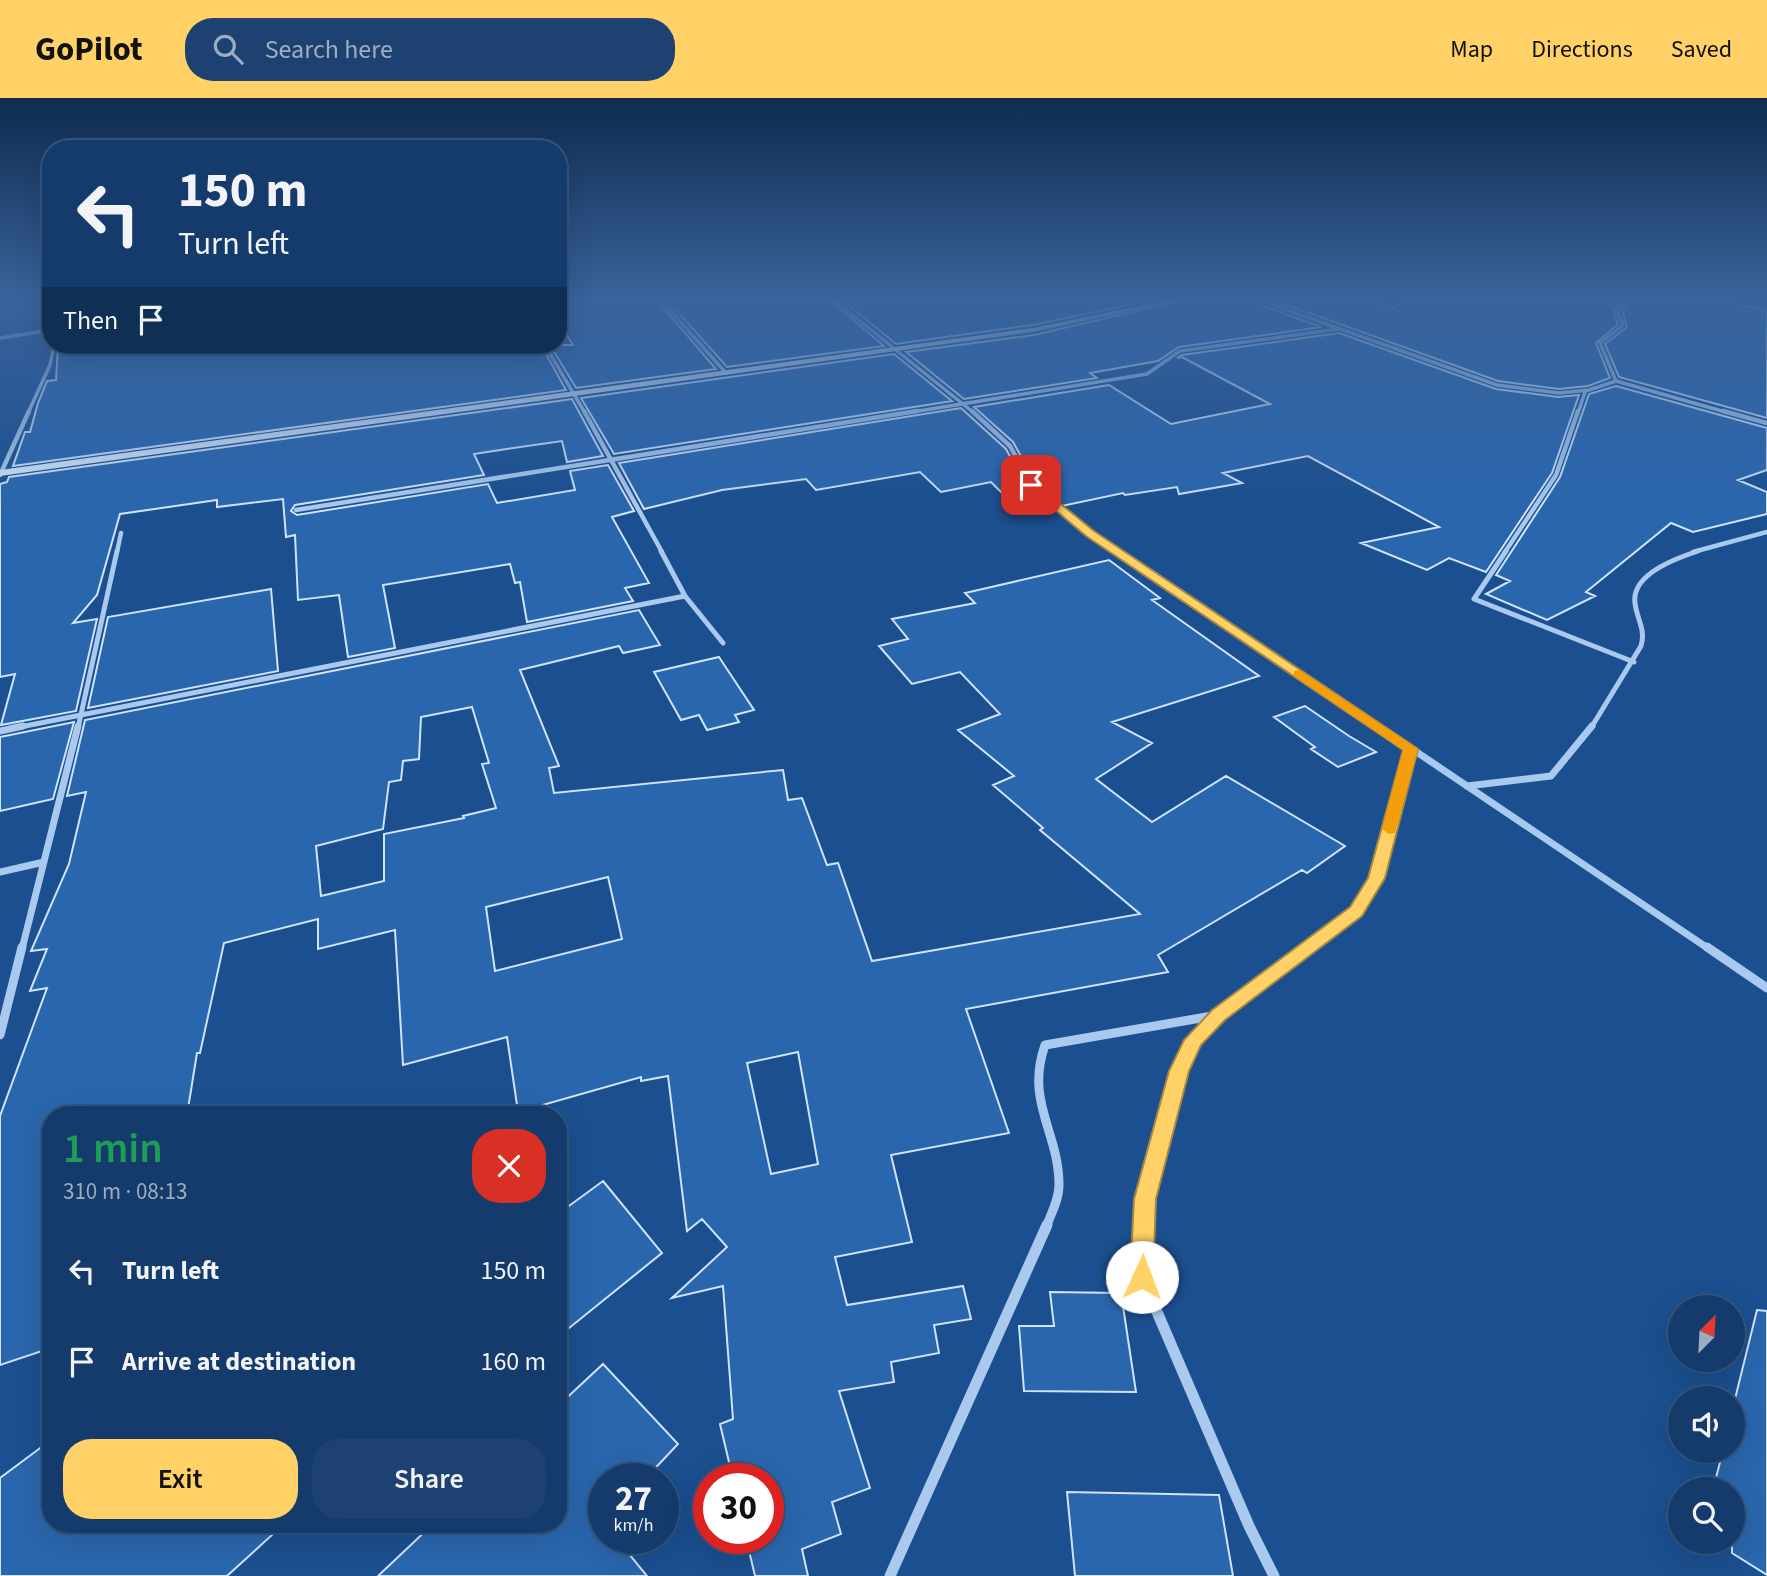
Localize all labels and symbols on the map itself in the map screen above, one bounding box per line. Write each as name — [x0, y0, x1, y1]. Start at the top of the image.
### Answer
pin — [1001, 455, 1061, 515]
position arrow — [1105, 1240, 1179, 1314]
north arrow — [1668, 1295, 1745, 1372]
speed limit sign: 30 — [693, 1463, 784, 1554]

